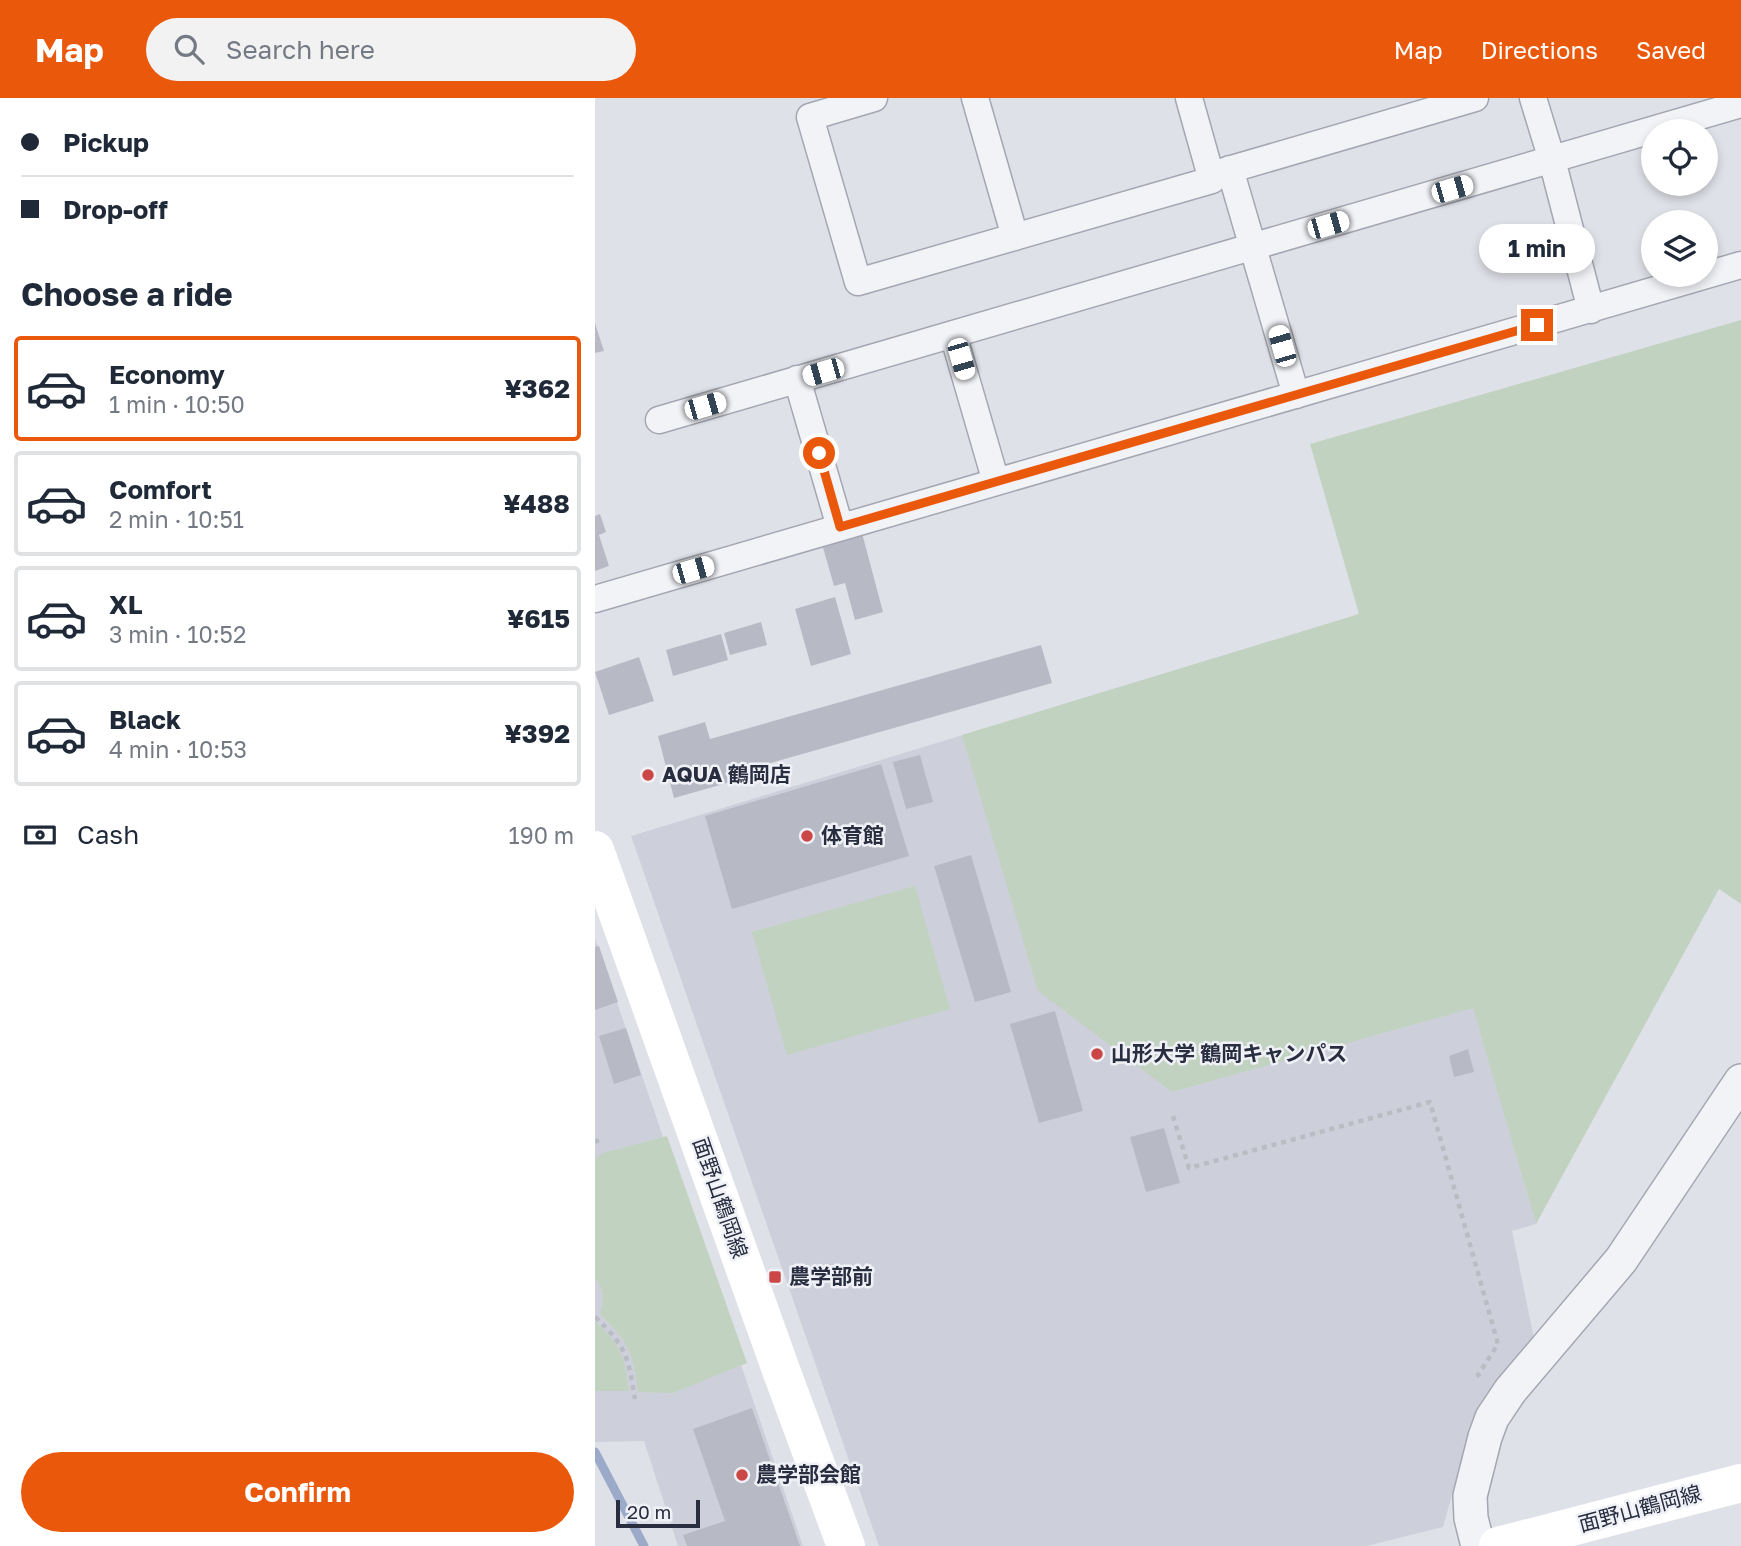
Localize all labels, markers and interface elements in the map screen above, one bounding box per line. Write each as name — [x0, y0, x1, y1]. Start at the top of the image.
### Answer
search box — [146, 18, 636, 81]
text: Map — [35, 30, 104, 69]
icon: search — [170, 30, 208, 68]
text: Search here — [226, 34, 375, 65]
text: Map — [1394, 35, 1443, 64]
text: Directions — [1481, 35, 1598, 64]
text: Saved — [1636, 35, 1706, 64]
map controls — [1641, 119, 1718, 287]
button: locate — [1641, 119, 1718, 196]
text: Pickup — [63, 127, 149, 158]
car — [1429, 173, 1476, 205]
text: Drop-off — [63, 194, 168, 225]
car — [1305, 209, 1352, 241]
button: layers — [1641, 210, 1718, 287]
callout: 1 min — [1479, 224, 1595, 272]
text: 1 min — [1508, 234, 1566, 262]
text: Choose a ride — [21, 275, 233, 313]
route end — [1521, 309, 1553, 341]
car — [1267, 323, 1298, 369]
car — [946, 336, 977, 382]
car — [800, 356, 847, 388]
icon: car — [25, 357, 88, 420]
text: Economy — [109, 359, 225, 390]
text: ¥362 — [505, 373, 570, 404]
text: 1 min · 10:50 — [109, 390, 245, 418]
car — [682, 390, 729, 422]
route start — [803, 437, 835, 469]
icon: car — [25, 472, 88, 535]
text: Comfort — [109, 474, 212, 505]
text: ¥488 — [503, 488, 570, 519]
text: 2 min · 10:51 — [109, 505, 244, 533]
car — [670, 554, 717, 586]
icon: car — [25, 587, 88, 650]
text: XL — [109, 589, 143, 620]
text: ¥615 — [507, 603, 570, 634]
text: 3 min · 10:52 — [109, 620, 246, 648]
icon: car — [25, 702, 88, 765]
text: Black — [109, 704, 181, 735]
text: ¥392 — [505, 718, 570, 749]
text: 4 min · 10:53 — [109, 735, 247, 763]
place label: AQUA 鶴岡店 — [662, 761, 791, 787]
marker: AQUA 鶴岡店 — [640, 767, 656, 783]
icon: cash — [21, 816, 59, 854]
text: Cash — [77, 819, 139, 850]
text: 190 m — [509, 821, 574, 849]
place label: 体育館 — [821, 822, 884, 848]
marker: 体育館 — [799, 828, 815, 844]
place label: 山形大学 鶴岡キャンパス — [1111, 1040, 1347, 1066]
marker: 山形大学 鶴岡キャンパス — [1089, 1046, 1105, 1062]
street label: 面野山鶴岡線 — [688, 1134, 754, 1261]
place label: 農学部前 — [789, 1263, 873, 1289]
marker: 農学部前 — [767, 1269, 783, 1285]
button: Confirm — [21, 1452, 574, 1532]
place label: 農学部会館 — [756, 1461, 861, 1487]
marker: 農学部会館 — [734, 1467, 750, 1483]
street label: 面野山鶴岡線 — [1576, 1479, 1704, 1537]
scale bar — [616, 1497, 700, 1529]
text: 20 m — [627, 1500, 671, 1523]

